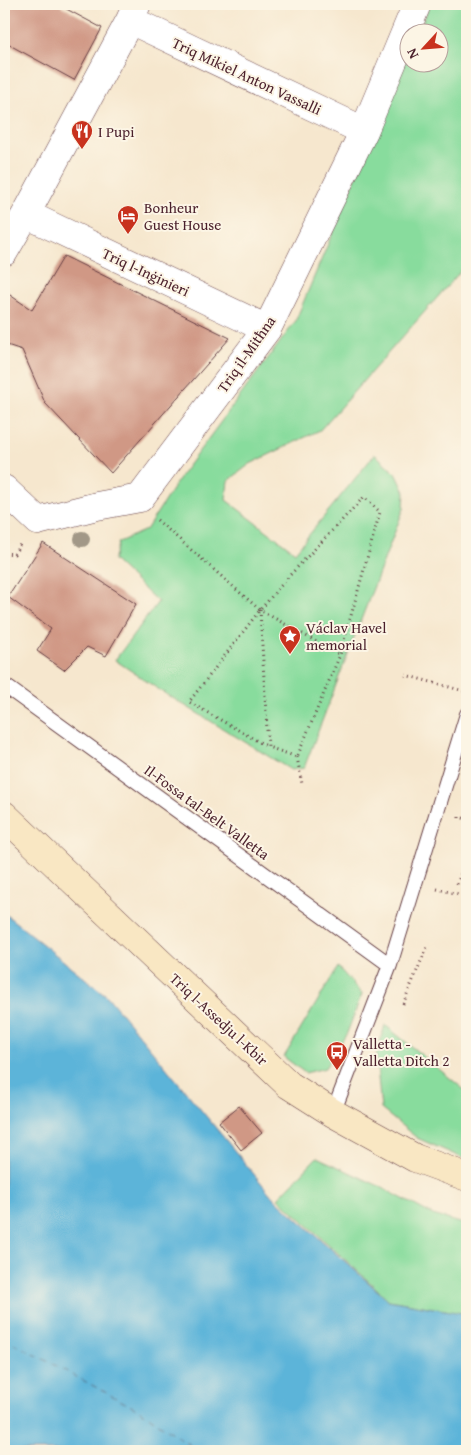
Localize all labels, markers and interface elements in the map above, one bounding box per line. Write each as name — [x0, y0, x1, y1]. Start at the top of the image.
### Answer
north arrow — [398, 22, 448, 72]
street label: Triq Mikiel Anton Vassalli — [169, 32, 325, 120]
text: N — [401, 45, 423, 62]
restaurant icon: I Pupi — [70, 119, 94, 150]
place label: I Pupi — [98, 121, 134, 142]
place label: Bonheur Guest House — [144, 197, 221, 235]
hotel icon: Bonheur Guest House — [116, 204, 140, 235]
street label: Triq l-Inġinieri — [99, 243, 193, 301]
street label: Triq il-Mitħna — [212, 311, 280, 397]
place label: Václav Havel memorial — [306, 617, 386, 655]
place icon: Václav Havel memorial — [278, 624, 302, 655]
street label: Il-Fossa tal-Belt Valletta — [140, 759, 274, 865]
street label: Triq l-Assedju l-Kbir — [165, 968, 273, 1070]
place label: Valletta - Valletta Ditch 2 — [353, 1033, 449, 1071]
bus stop icon: Valletta - Valletta Ditch 2 — [325, 1040, 349, 1071]

